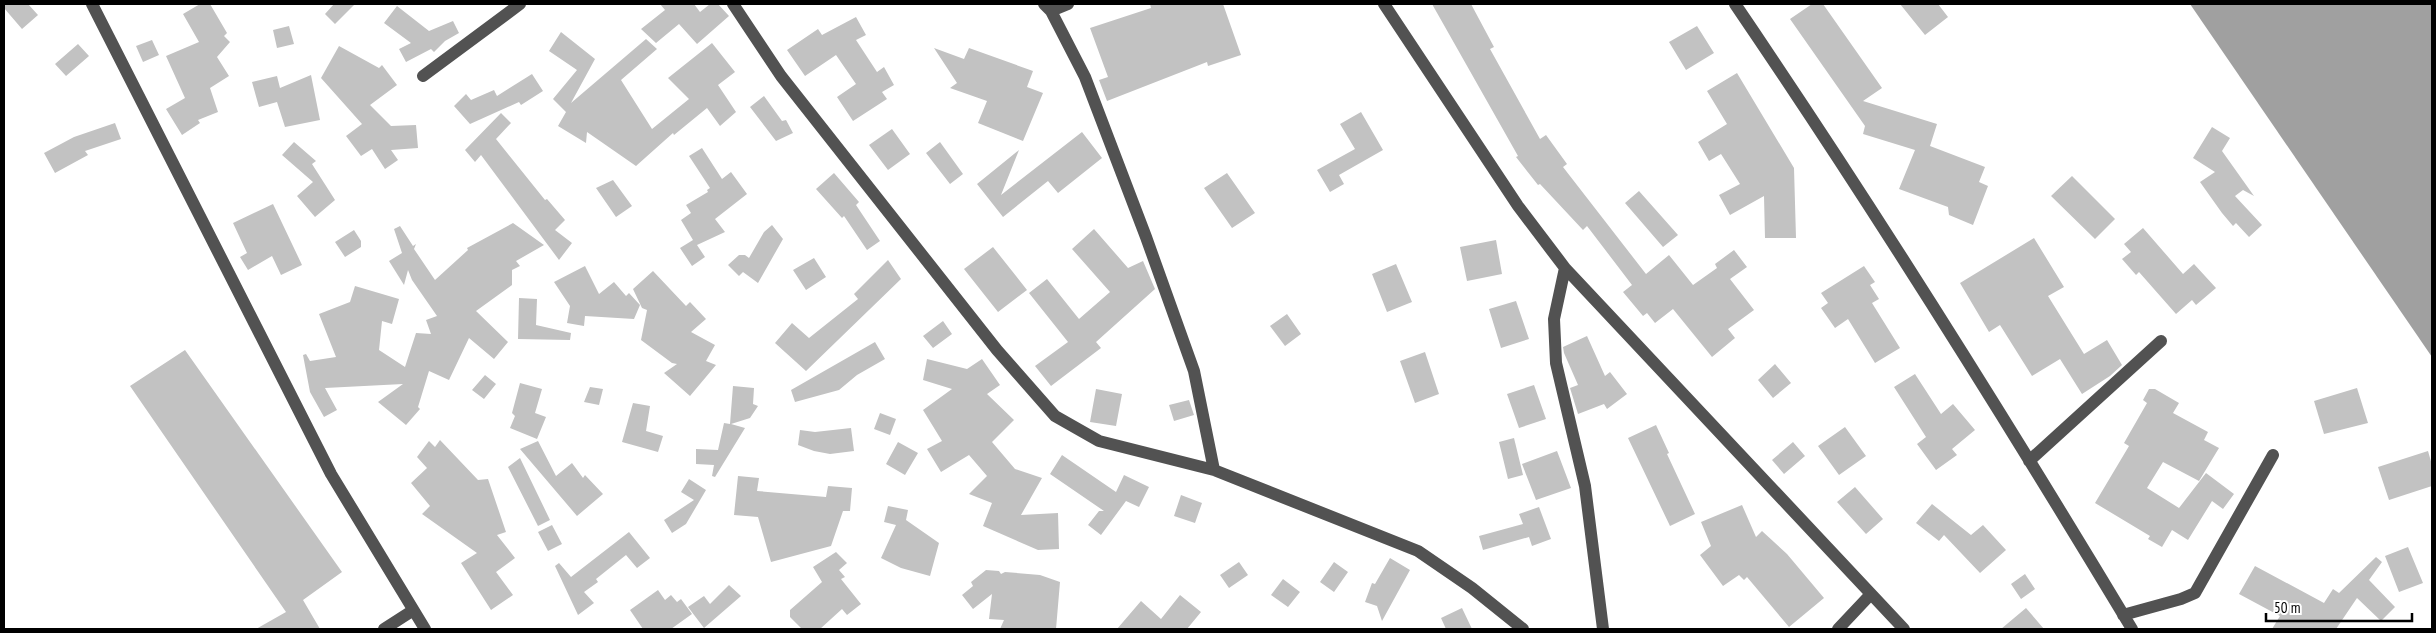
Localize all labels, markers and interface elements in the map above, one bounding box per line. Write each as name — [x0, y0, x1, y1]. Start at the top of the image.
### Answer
scale bar — [2266, 590, 2412, 622]
text: 50 m — [2274, 598, 2300, 617]

